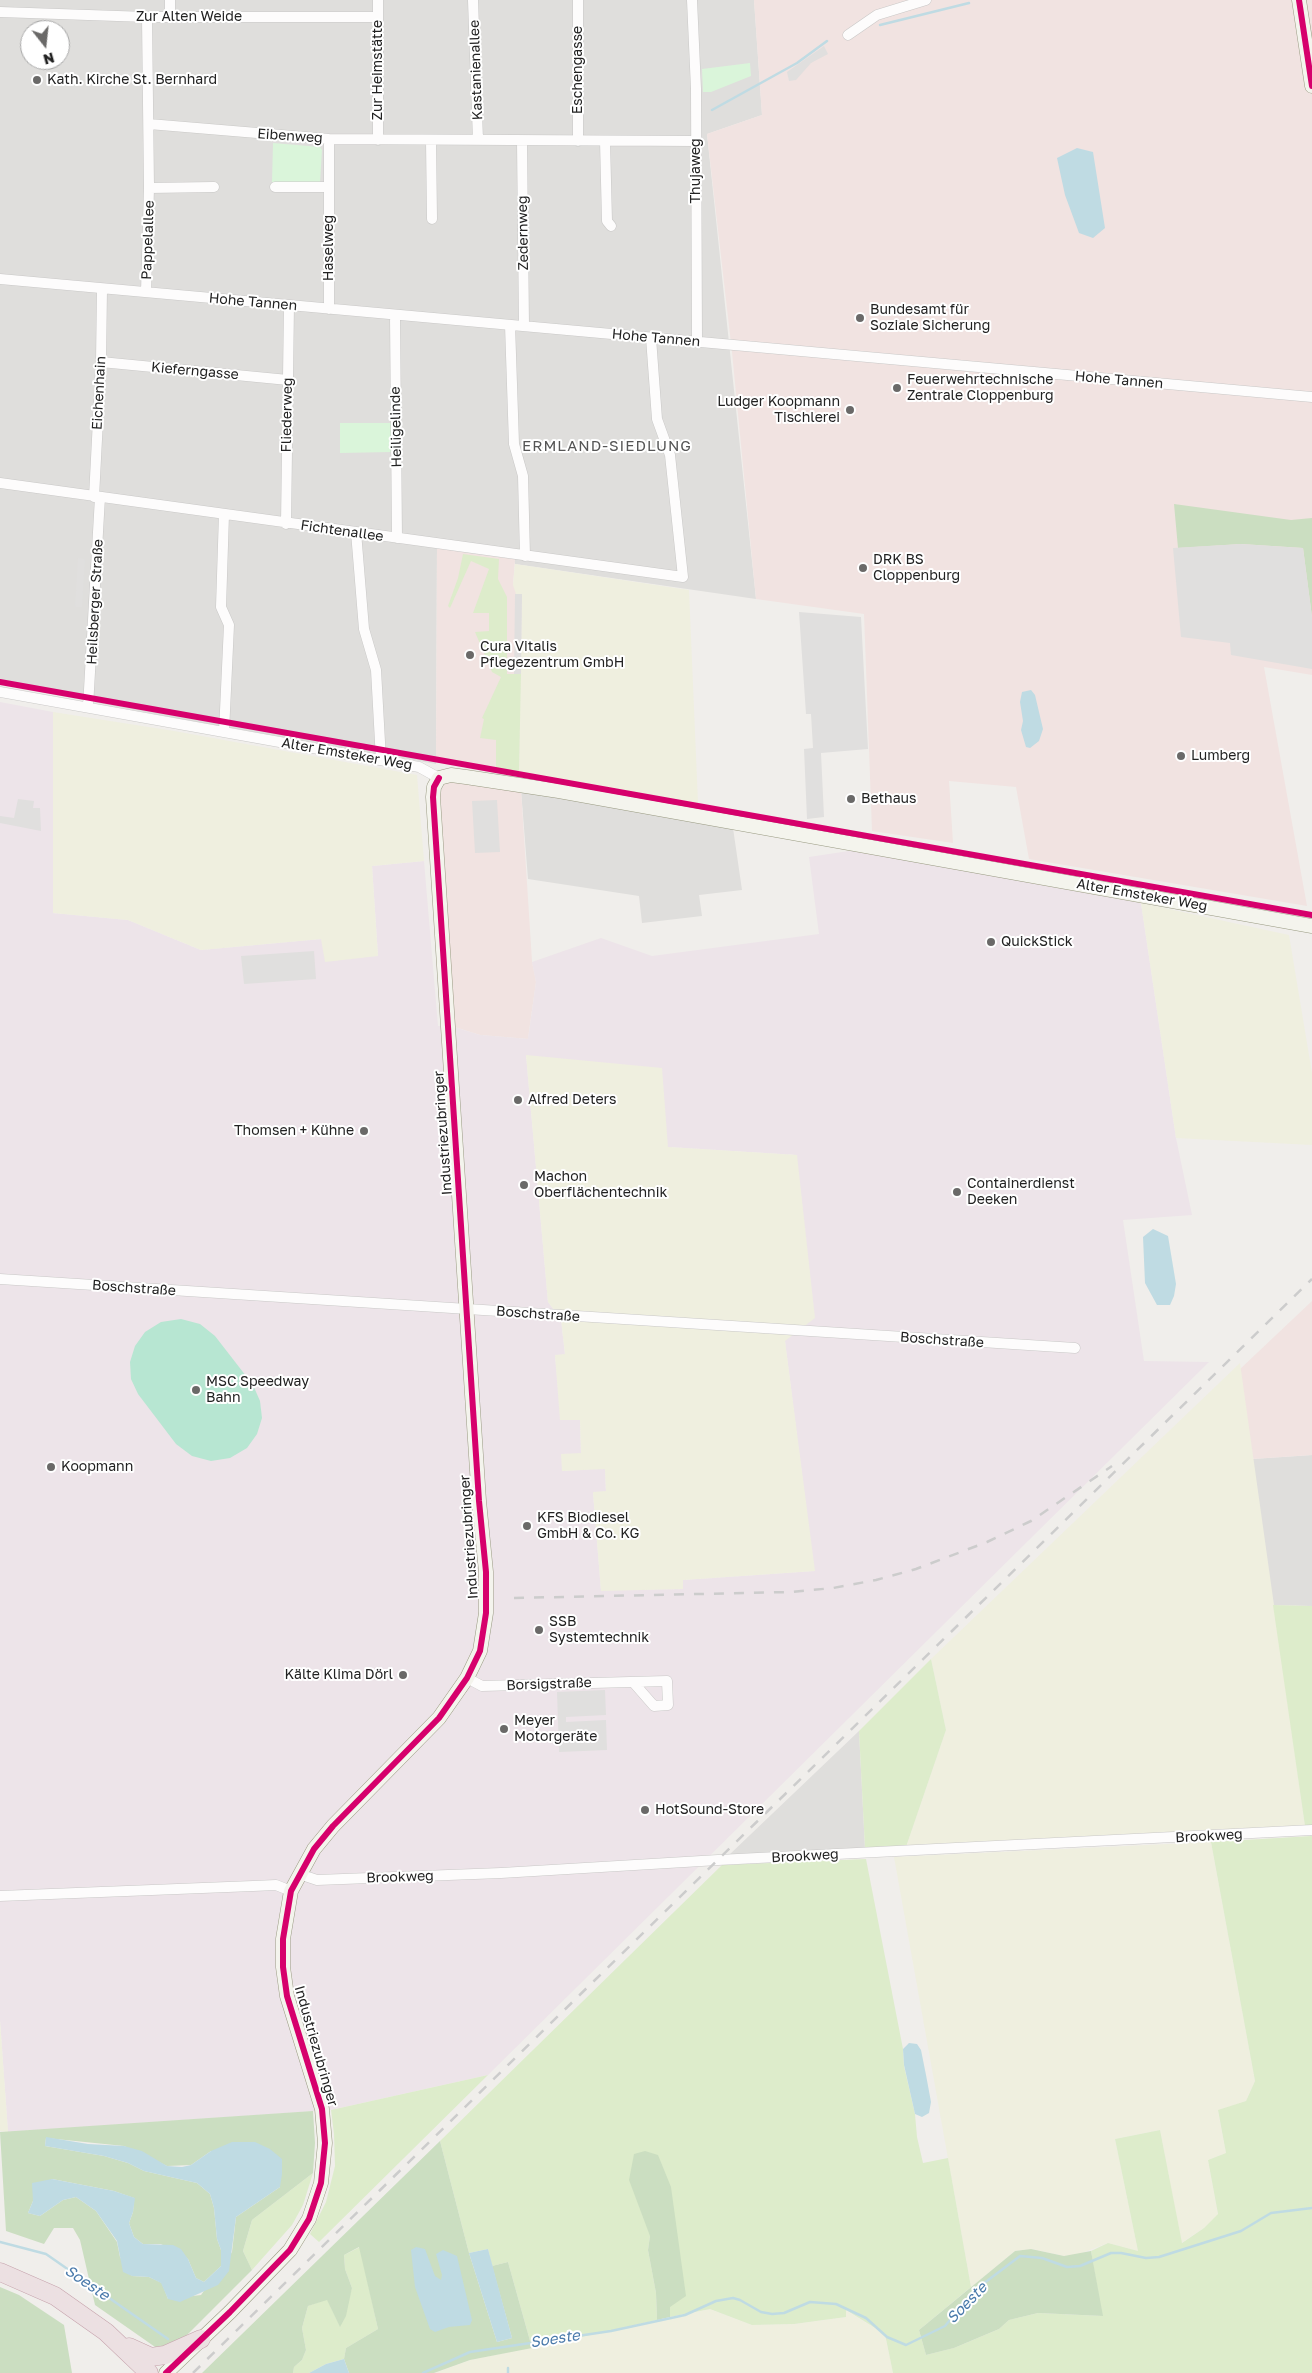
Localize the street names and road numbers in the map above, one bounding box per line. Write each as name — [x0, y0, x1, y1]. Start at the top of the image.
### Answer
street label: Zur Alten Weide — [136, 9, 242, 25]
street label: Zur Heimstätte — [370, 20, 386, 120]
street label: Kastanienallee — [466, 20, 486, 120]
street label: Eschengasse — [570, 26, 586, 114]
street label: Eibenweg — [257, 125, 323, 147]
street label: Thujaweg — [688, 138, 704, 204]
street label: Zedernweg — [514, 195, 532, 271]
street label: Pappelallee — [138, 200, 158, 280]
street label: Haselweg — [321, 215, 337, 281]
street label: Hohe Tannen — [208, 290, 298, 314]
street label: Hohe Tannen — [611, 326, 701, 350]
street label: Eichenhain — [89, 356, 109, 430]
street label: Kieferngasse — [150, 359, 240, 383]
street label: Hohe Tannen — [1074, 368, 1164, 392]
street label: Fliederweg — [278, 377, 296, 453]
street label: Heiligelinde — [387, 386, 405, 468]
street label: Fichtenallee — [299, 517, 385, 545]
street label: Heilsberger Straße — [83, 539, 107, 665]
street label: Alter Emsteker Weg — [280, 734, 414, 774]
street label: Alter Emsteker Weg — [1075, 875, 1209, 915]
street label: Industriezubringer — [430, 1070, 456, 1196]
street label: Boschstraße — [92, 1277, 176, 1299]
street label: Boschstraße — [496, 1303, 580, 1325]
street label: Boschstraße — [900, 1329, 984, 1351]
street label: Industriezubringer — [456, 1474, 482, 1600]
street label: Borsigstraße — [506, 1674, 592, 1694]
street label: Brookweg — [1175, 1826, 1243, 1846]
street label: Brookweg — [771, 1846, 839, 1866]
street label: Brookweg — [366, 1867, 434, 1887]
street label: Industriezubringer — [291, 1984, 341, 2108]

